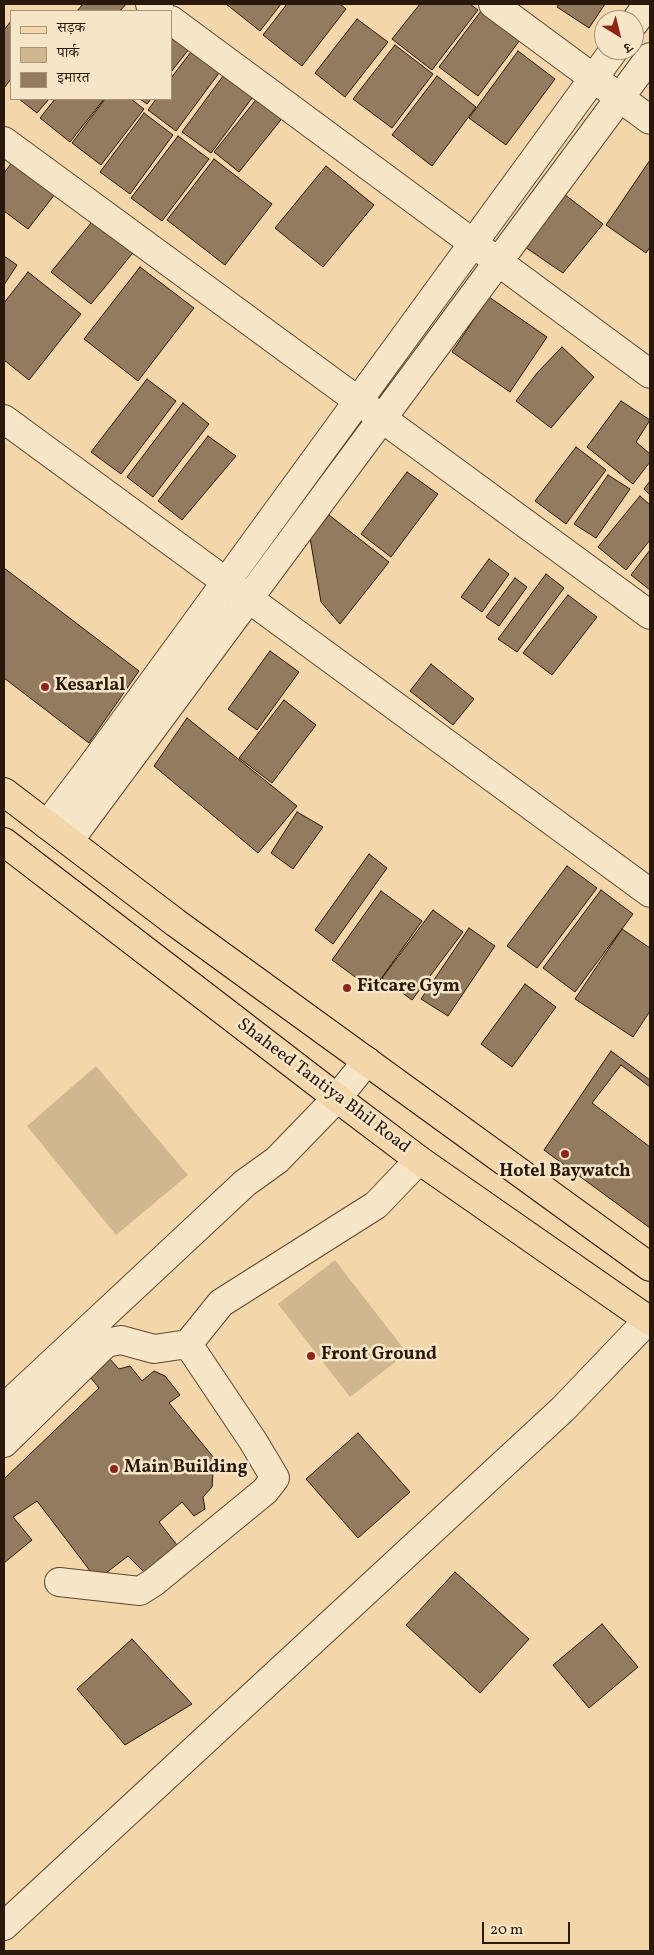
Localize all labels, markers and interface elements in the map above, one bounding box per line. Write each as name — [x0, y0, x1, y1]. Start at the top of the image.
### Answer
legend — [10, 10, 172, 100]
north arrow — [594, 10, 644, 60]
text: सड़क — [57, 18, 85, 39]
text: उ — [619, 37, 636, 57]
text: पार्क — [57, 43, 79, 64]
text: इमारत — [57, 68, 90, 89]
place label: Kesarlal — [55, 676, 125, 698]
marker: Kesarlal — [39, 681, 51, 693]
place label: Fitcare Gym — [357, 977, 460, 999]
marker: Fitcare Gym — [341, 982, 353, 994]
street label: Shaheed Tantiya Bhil Road — [232, 1015, 414, 1159]
marker: Hotel Baywatch — [559, 1148, 571, 1160]
place label: Hotel Baywatch — [499, 1162, 631, 1184]
place label: Front Ground — [321, 1345, 437, 1367]
marker: Front Ground — [305, 1350, 317, 1362]
place label: Main Building — [124, 1458, 248, 1480]
marker: Main Building — [108, 1463, 120, 1475]
scale bar — [484, 1912, 572, 1944]
text: 20 m — [490, 1920, 523, 1941]

